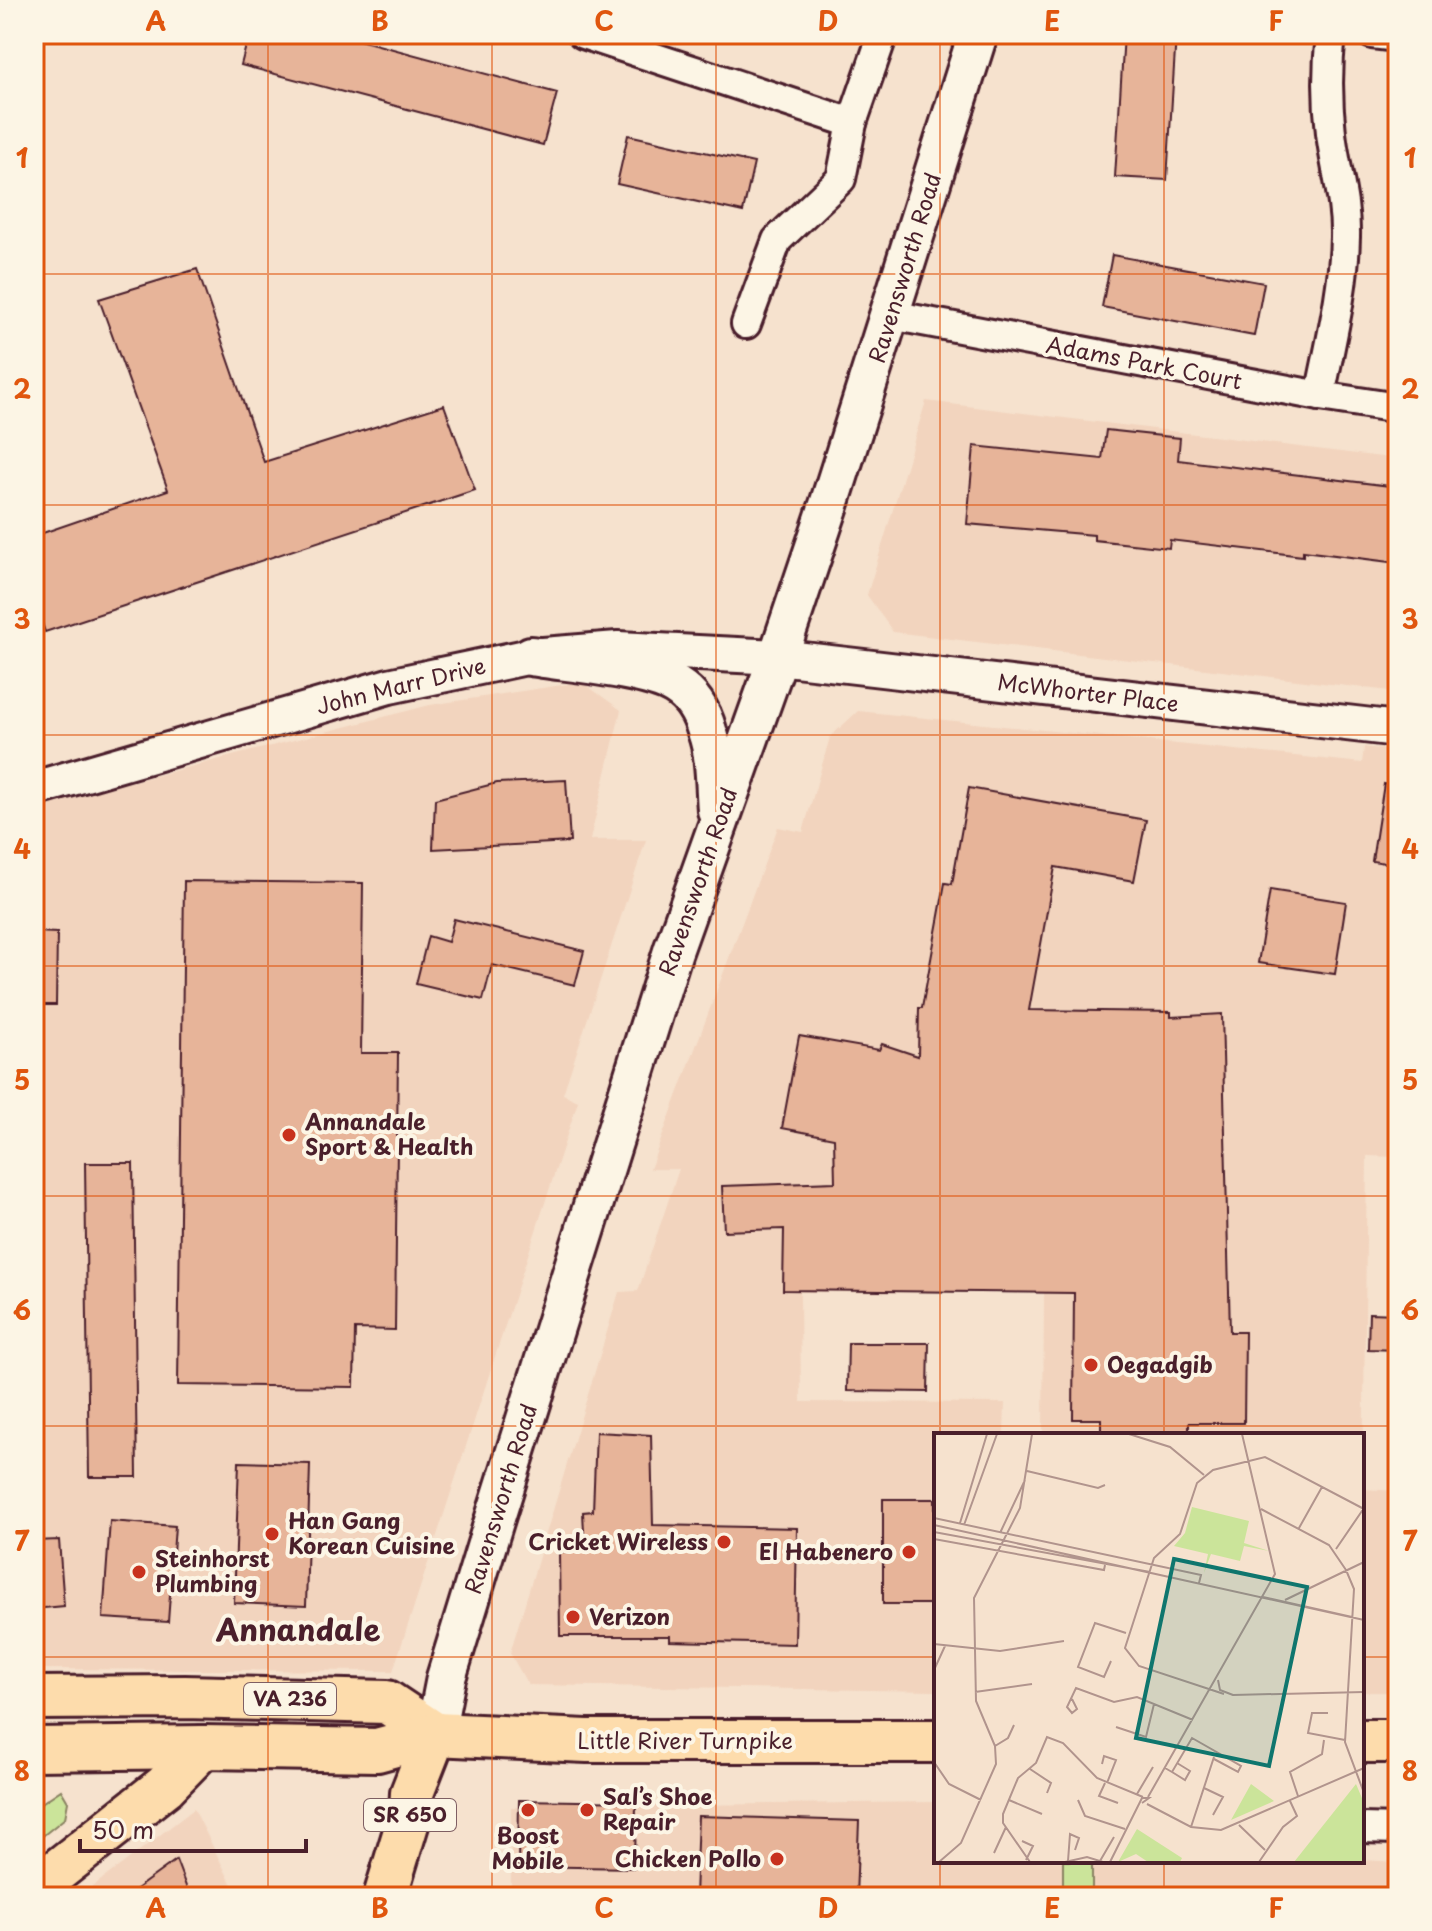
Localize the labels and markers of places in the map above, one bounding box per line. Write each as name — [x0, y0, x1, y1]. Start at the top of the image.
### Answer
place label: Annandale Sport & Health — [304, 1104, 473, 1162]
marker: Annandale Sport & Health — [280, 1126, 298, 1144]
place label: Oegadgib — [1107, 1347, 1213, 1380]
marker: Oegadgib — [1082, 1356, 1100, 1374]
place label: Han Gang Korean Cuisine — [288, 1503, 456, 1561]
place label: Cricket Wireless — [528, 1524, 708, 1557]
marker: Han Gang Korean Cuisine — [263, 1525, 281, 1543]
marker: Cricket Wireless — [715, 1533, 733, 1551]
place label: El Habenero — [759, 1534, 893, 1567]
place label: Steinhorst Plumbing — [155, 1541, 270, 1599]
marker: El Habenero — [900, 1543, 918, 1561]
marker: Steinhorst Plumbing — [130, 1563, 148, 1581]
place label: Verizon — [589, 1599, 670, 1632]
marker: Verizon — [564, 1608, 582, 1626]
place label: Sal’s Shoe Repair — [603, 1779, 712, 1837]
marker: Boost Mobile — [519, 1801, 537, 1819]
marker: Sal’s Shoe Repair — [578, 1801, 596, 1819]
place label: Boost Mobile — [492, 1818, 565, 1876]
place label: Chicken Pollo — [615, 1841, 761, 1874]
marker: Chicken Pollo — [768, 1850, 786, 1868]

